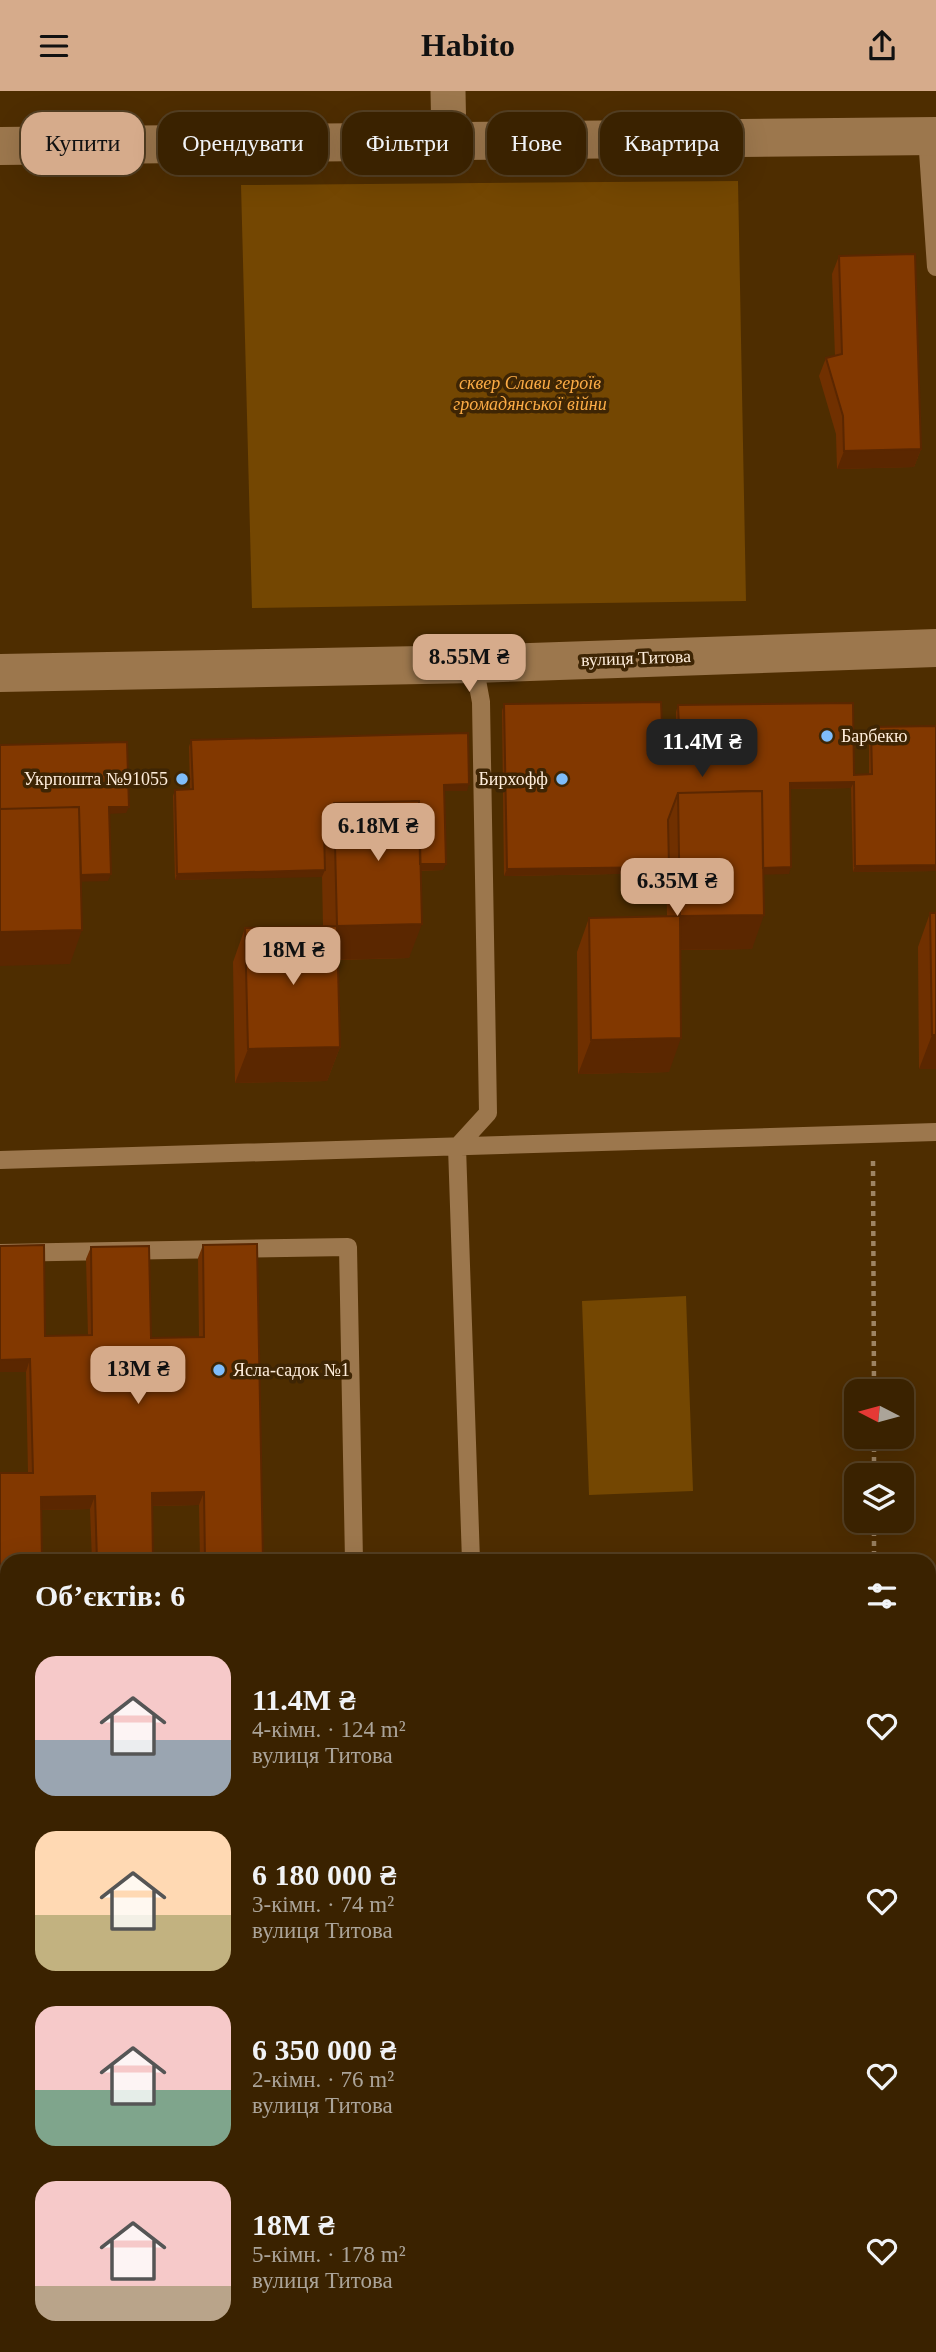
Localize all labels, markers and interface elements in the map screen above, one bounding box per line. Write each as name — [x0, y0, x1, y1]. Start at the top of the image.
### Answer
icon: menu — [35, 27, 73, 65]
text: Habito — [421, 27, 515, 63]
icon: share — [863, 27, 901, 65]
chip: Купити — [21, 112, 144, 175]
chip: Орендувати — [158, 112, 328, 175]
chip: Фільтри — [342, 112, 473, 175]
chip: Нове — [487, 112, 586, 175]
chip: Квартира — [600, 112, 743, 175]
park label: сквер Слави героїв громадянської війни — [453, 373, 607, 414]
pin: 8.55M ₴ — [404, 635, 534, 694]
text: 8.55M ₴ — [429, 644, 509, 669]
street label: вулиця Титова — [581, 646, 691, 670]
pin: 11.4M ₴ — [637, 719, 767, 779]
place label: Барбекю — [841, 726, 907, 746]
marker: Барбекю — [819, 728, 835, 744]
text: 11.4M ₴ — [662, 729, 742, 754]
place label: Укрпошта №91055 — [24, 769, 168, 789]
place label: Бирхофф — [478, 769, 548, 789]
marker: Укрпошта №91055 — [174, 771, 190, 787]
marker: Бирхофф — [554, 771, 570, 787]
pin: 6.18M ₴ — [313, 803, 443, 863]
text: 6.18M ₴ — [338, 813, 418, 838]
pin: 6.35M ₴ — [612, 859, 742, 918]
text: 6.35M ₴ — [637, 868, 717, 893]
pin: 18M ₴ — [244, 927, 342, 987]
text: 18M ₴ — [261, 937, 325, 962]
pin: 13M ₴ — [89, 1347, 187, 1406]
text: 13M ₴ — [106, 1356, 170, 1381]
place label: Ясла-садок №1 — [233, 1360, 350, 1380]
marker: Ясла-садок №1 — [211, 1362, 227, 1378]
north arrow — [844, 1379, 914, 1449]
map controls — [844, 1379, 914, 1533]
button: layers — [844, 1463, 914, 1533]
icon: filters — [863, 1577, 901, 1615]
text: Об’єктів: 6 — [35, 1579, 185, 1612]
text: 11.4M ₴ — [252, 1683, 355, 1716]
icon: home — [91, 1684, 175, 1768]
icon: heart — [863, 1707, 901, 1745]
text: 4-кімн. · 124 m² — [252, 1717, 406, 1742]
text: вулиця Титова — [252, 1743, 393, 1768]
text: 6 180 000 ₴ — [252, 1858, 396, 1891]
icon: home — [91, 1859, 175, 1943]
icon: heart — [863, 1882, 901, 1920]
text: 3-кімн. · 74 m² — [252, 1892, 394, 1917]
text: вулиця Титова — [252, 1918, 393, 1943]
text: 6 350 000 ₴ — [252, 2033, 396, 2066]
icon: home — [91, 2034, 175, 2118]
icon: heart — [863, 2057, 901, 2095]
text: 2-кімн. · 76 m² — [252, 2067, 394, 2092]
text: вулиця Титова — [252, 2093, 393, 2118]
text: 18M ₴ — [252, 2208, 335, 2241]
icon: home — [91, 2209, 175, 2293]
icon: heart — [863, 2232, 901, 2270]
text: 5-кімн. · 178 m² — [252, 2242, 406, 2267]
text: вулиця Титова — [252, 2268, 393, 2293]

